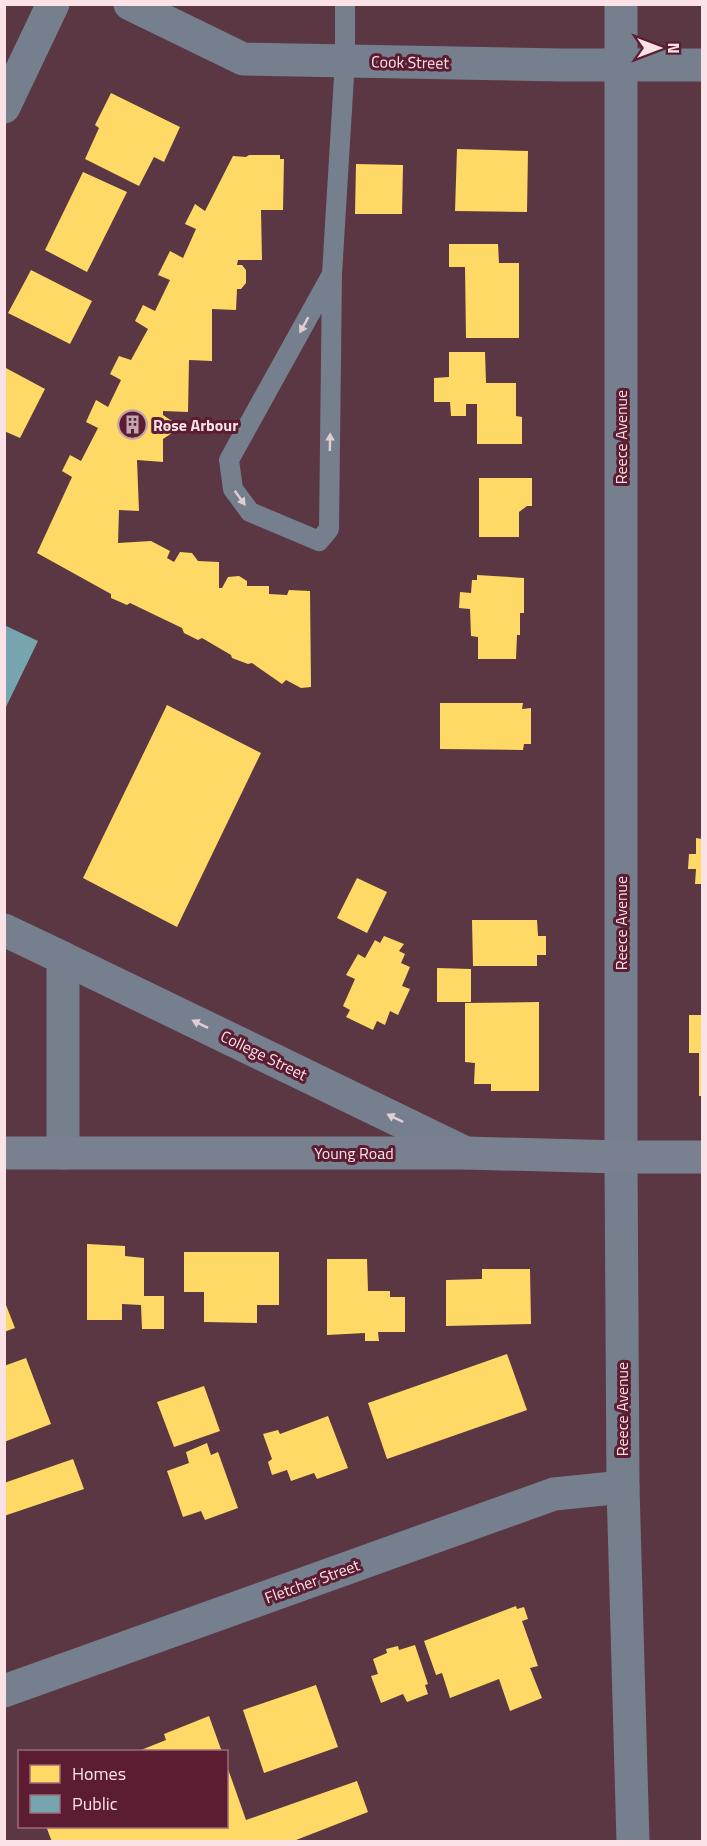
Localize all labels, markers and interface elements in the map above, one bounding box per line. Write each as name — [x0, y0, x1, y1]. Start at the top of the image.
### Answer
north arrow — [629, 18, 689, 78]
text: N — [662, 42, 686, 54]
street label: Cook Street — [371, 49, 450, 75]
one-way arrow — [299, 317, 309, 334]
street label: Reece Avenue — [609, 390, 633, 484]
building icon: Rose Arbour — [116, 409, 148, 441]
place label: Rose Arbour — [153, 413, 238, 437]
one-way arrow — [325, 432, 335, 451]
one-way arrow — [233, 491, 245, 506]
street label: Reece Avenue — [609, 876, 633, 970]
one-way arrow — [192, 1020, 209, 1029]
street label: College Street — [217, 1024, 312, 1086]
one-way arrow — [386, 1114, 403, 1123]
street label: Young Road — [314, 1141, 394, 1165]
street label: Reece Avenue — [610, 1362, 634, 1456]
street label: Fletcher Street — [261, 1553, 363, 1609]
legend — [18, 1750, 228, 1828]
text: Homes — [72, 1760, 126, 1787]
text: Public — [72, 1790, 118, 1817]

